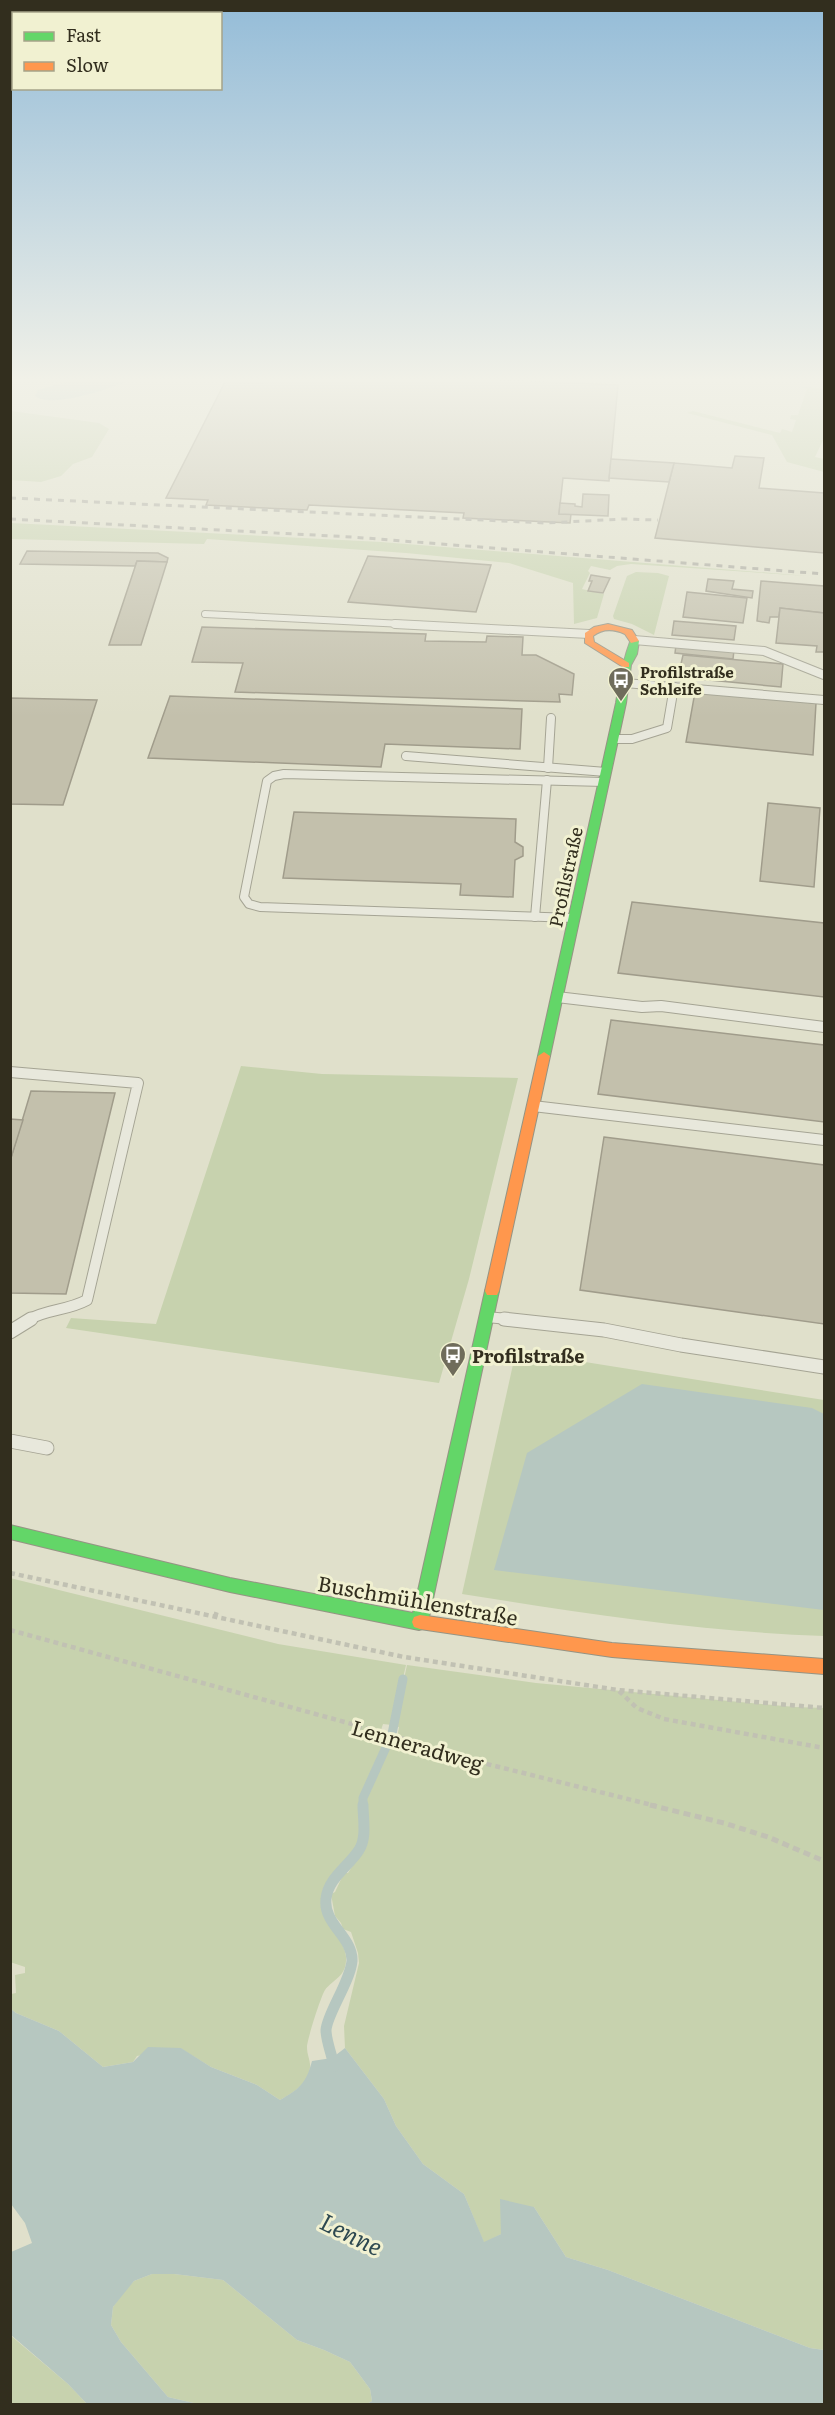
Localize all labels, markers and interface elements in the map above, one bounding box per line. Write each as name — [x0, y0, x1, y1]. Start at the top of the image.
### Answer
legend — [12, 12, 222, 90]
text: Fast — [66, 21, 102, 48]
text: Slow — [66, 51, 109, 78]
place label: Profilstraße Schleife — [640, 660, 734, 700]
bus stop icon: Profilstraße Schleife — [606, 665, 636, 703]
street label: Profilstraße — [541, 824, 589, 930]
bus stop icon: Profilstraße — [438, 1340, 468, 1378]
place label: Profilstraße — [472, 1342, 585, 1369]
street label: Buschmühlenstraße — [316, 1566, 521, 1632]
street label: Lenneradweg — [348, 1710, 488, 1778]
water label: Lenne — [315, 2203, 389, 2263]

